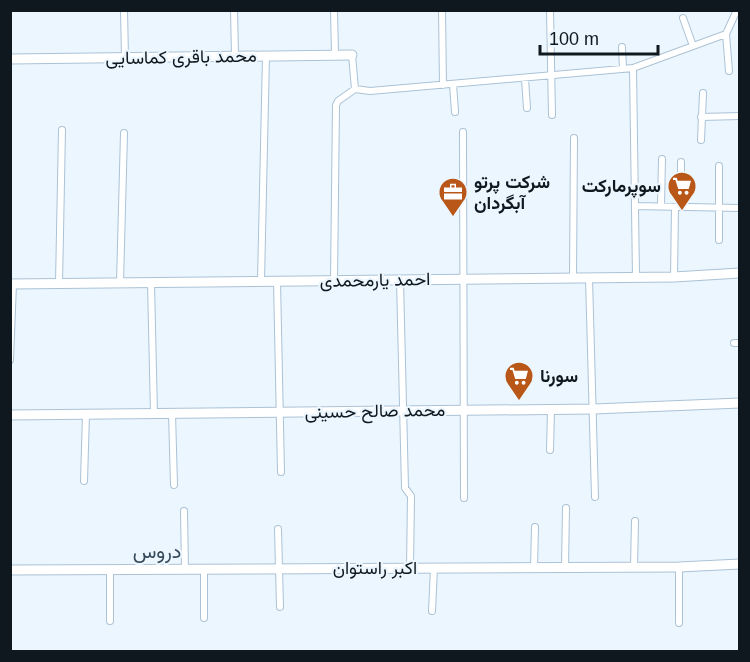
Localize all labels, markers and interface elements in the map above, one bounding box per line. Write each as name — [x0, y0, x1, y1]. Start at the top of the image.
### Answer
scale bar — [540, 18, 658, 56]
text: 100 m — [549, 29, 599, 49]
street label: محمد باقری کماسایی — [105, 46, 257, 69]
supermarket icon: سوپرمارکت — [666, 170, 698, 212]
place label: شرکت پرتو آبگردان — [474, 172, 550, 214]
office icon: شرکت پرتو آبگردان — [437, 176, 469, 218]
place label: سوپرمارکت — [582, 176, 661, 198]
street label: احمد یارمحمدی — [320, 269, 431, 292]
supermarket icon: سورنا — [503, 360, 535, 402]
place label: سورنا — [540, 366, 578, 387]
street label: محمد صالح حسینی — [305, 400, 446, 424]
district label: دروس — [133, 540, 181, 564]
street label: اکبر راستوان — [333, 558, 417, 579]

